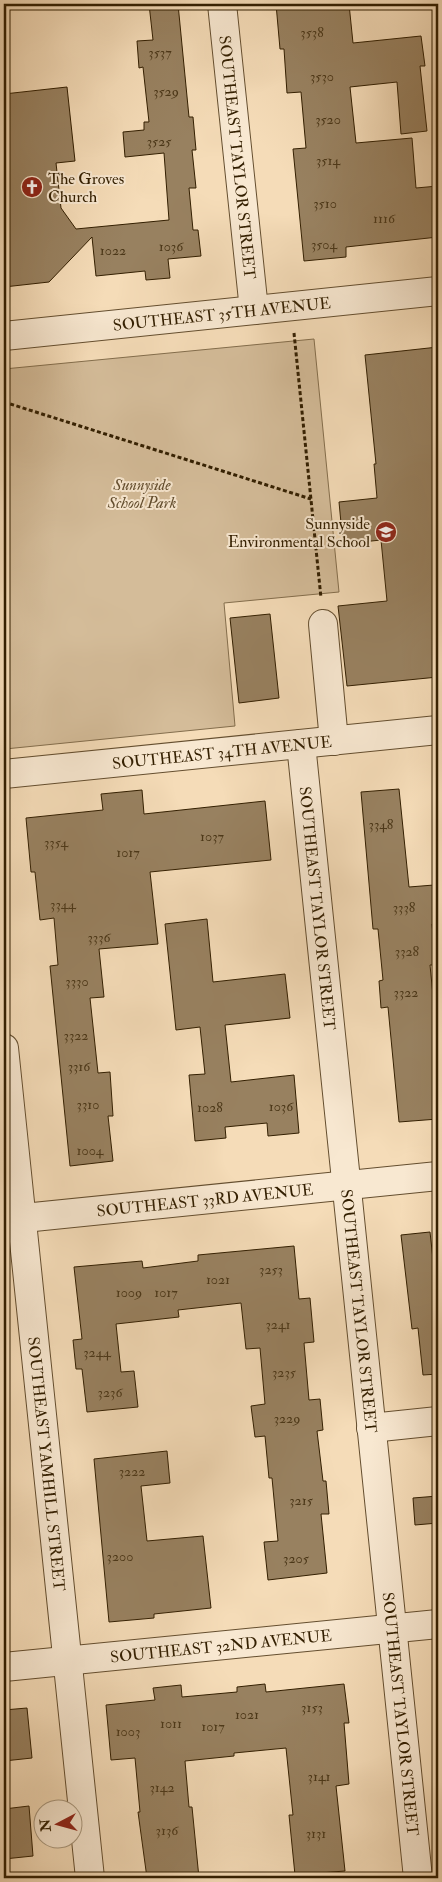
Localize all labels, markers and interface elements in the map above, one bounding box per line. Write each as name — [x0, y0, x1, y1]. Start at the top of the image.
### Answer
house number: 3538 — [300, 24, 324, 41]
street label: SOUTHEAST TAYLOR STREET — [214, 34, 260, 280]
house number: 3537 — [148, 44, 172, 61]
house number: 3530 — [310, 68, 334, 85]
house number: 3529 — [153, 83, 179, 100]
house number: 3520 — [315, 111, 341, 128]
house number: 3525 — [147, 133, 172, 150]
house number: 3514 — [316, 152, 341, 169]
place label: The Groves Church — [48, 169, 124, 207]
church icon: The Groves Church — [20, 175, 44, 199]
house number: 3510 — [313, 195, 337, 212]
house number: 1116 — [373, 210, 396, 227]
house number: 3504 — [311, 236, 338, 253]
house number: 1036 — [159, 238, 184, 255]
house number: 1022 — [100, 242, 126, 259]
street label: SOUTHEAST 35TH AVENUE — [112, 293, 332, 336]
park label: Sunnyside School Park — [107, 475, 177, 513]
place label: Sunnyside Environmental School — [228, 514, 370, 552]
school or university icon: Sunnyside Environmental School — [374, 520, 398, 544]
street label: SOUTHEAST 34TH AVENUE — [111, 732, 333, 774]
street label: SOUTHEAST TAYLOR STREET — [294, 785, 339, 1031]
house number: 3348 — [369, 816, 394, 833]
house number: 1037 — [200, 828, 225, 845]
house number: 3354 — [44, 834, 69, 851]
house number: 1017 — [116, 844, 140, 861]
house number: 3344 — [50, 896, 77, 913]
house number: 3338 — [393, 899, 416, 916]
house number: 3336 — [87, 929, 112, 946]
house number: 3328 — [395, 943, 420, 960]
house number: 3330 — [65, 973, 89, 990]
house number: 3322 — [394, 984, 418, 1001]
house number: 3322 — [64, 1027, 88, 1044]
house number: 3316 — [68, 1058, 91, 1075]
house number: 3310 — [77, 1096, 99, 1113]
house number: 1036 — [269, 1098, 294, 1115]
house number: 1028 — [197, 1099, 223, 1116]
house number: 1004 — [77, 1142, 105, 1159]
street label: SOUTHEAST 33RD AVENUE — [96, 1180, 314, 1222]
street label: SOUTHEAST TAYLOR STREET — [336, 1188, 381, 1434]
house number: 3253 — [259, 1261, 283, 1278]
house number: 1021 — [206, 1271, 230, 1288]
house number: 1009 — [116, 1284, 142, 1301]
house number: 1017 — [154, 1284, 178, 1301]
house number: 3241 — [265, 1316, 291, 1333]
street label: SOUTHEAST YAMHILL STREET — [23, 1336, 69, 1592]
house number: 3244 — [83, 1344, 112, 1361]
house number: 3235 — [272, 1364, 297, 1381]
house number: 3236 — [98, 1384, 123, 1401]
house number: 3229 — [274, 1410, 300, 1427]
house number: 3222 — [119, 1463, 145, 1480]
house number: 3215 — [289, 1492, 314, 1509]
house number: 3200 — [107, 1548, 133, 1565]
house number: 3205 — [283, 1550, 310, 1567]
street label: SOUTHEAST TAYLOR STREET — [378, 1591, 423, 1837]
street label: SOUTHEAST 32ND AVENUE — [109, 1626, 333, 1667]
house number: 3153 — [301, 1699, 323, 1716]
house number: 1021 — [235, 1706, 259, 1723]
house number: 1011 — [160, 1715, 182, 1732]
house number: 1017 — [201, 1718, 225, 1735]
house number: 1003 — [116, 1723, 140, 1740]
house number: 3141 — [308, 1768, 330, 1785]
house number: 3142 — [149, 1779, 175, 1796]
north arrow — [32, 1800, 82, 1850]
text: N — [36, 1818, 55, 1833]
house number: 3136 — [156, 1822, 179, 1839]
house number: 3131 — [306, 1825, 326, 1842]

